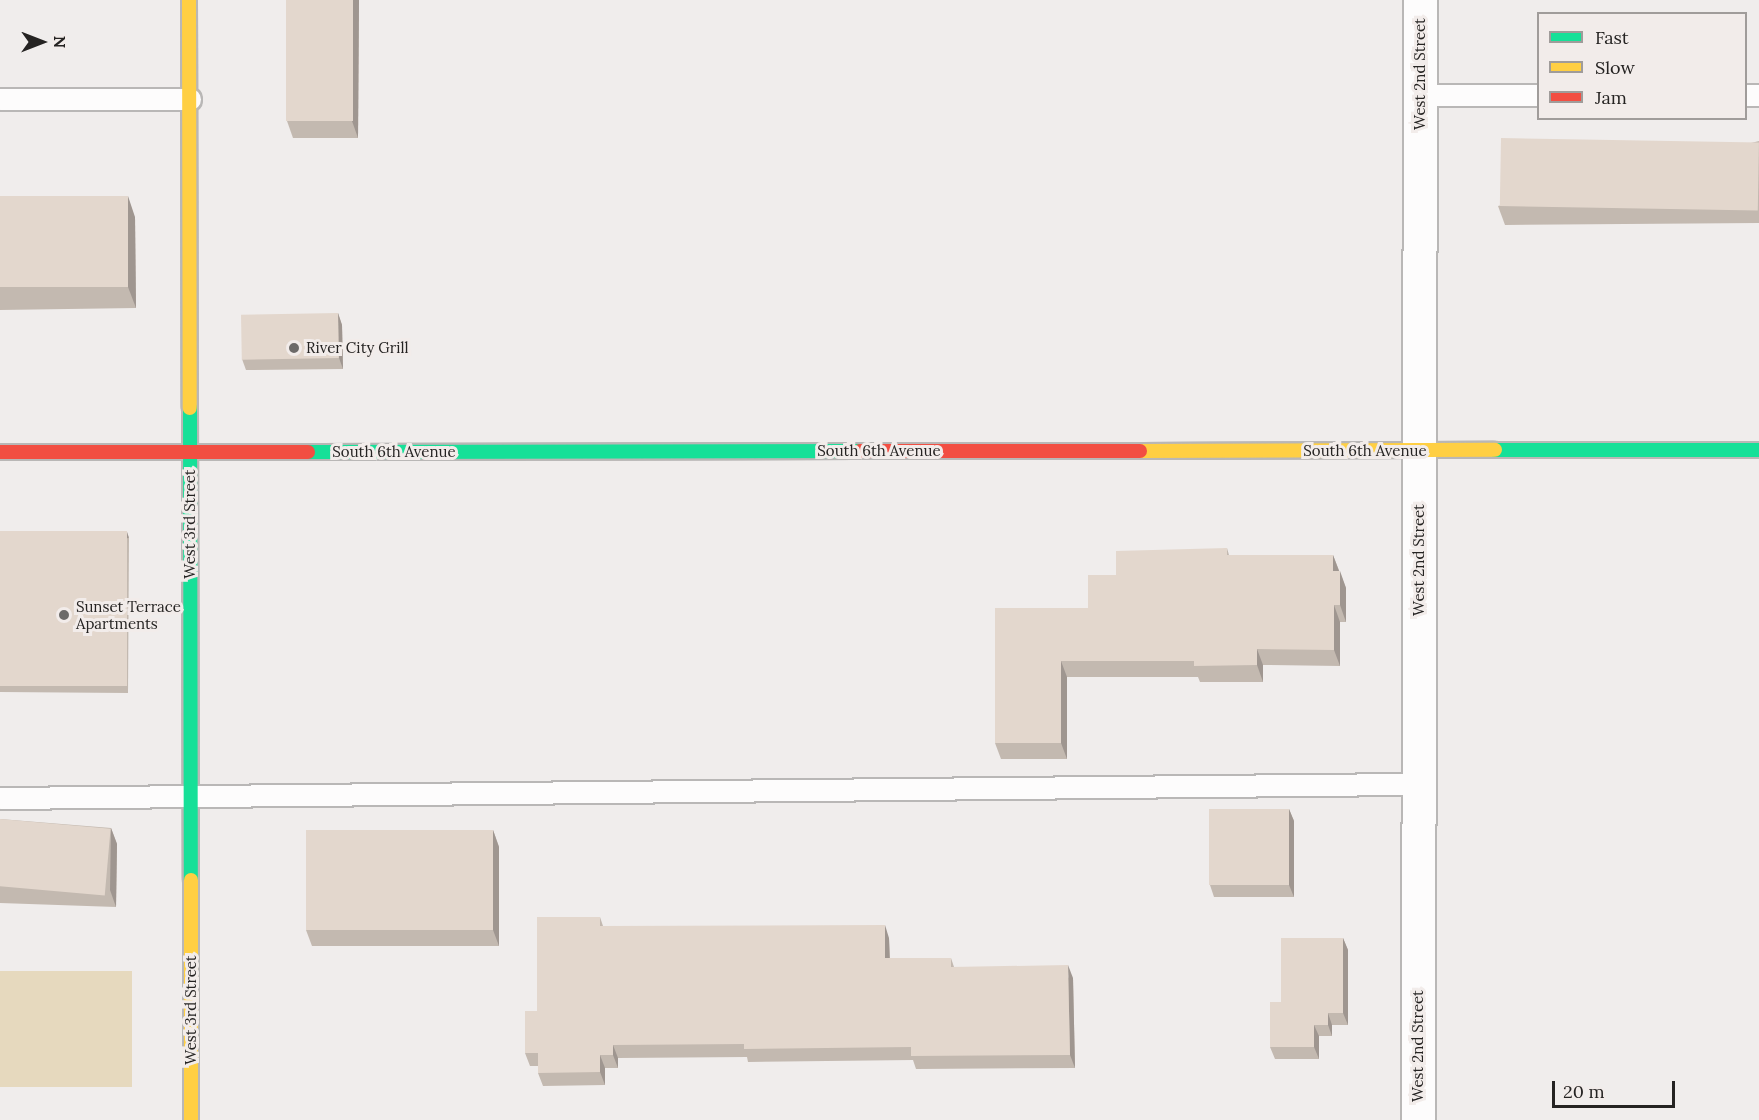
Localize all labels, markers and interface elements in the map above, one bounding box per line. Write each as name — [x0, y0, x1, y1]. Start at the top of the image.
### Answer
north arrow — [12, 12, 72, 72]
legend — [1537, 12, 1747, 120]
street label: West 2nd Street — [1411, 18, 1429, 130]
text: Fast — [1595, 26, 1629, 49]
text: N — [50, 36, 70, 48]
text: Slow — [1595, 56, 1635, 79]
text: Jam — [1595, 86, 1627, 109]
place label: River City Grill — [306, 339, 409, 357]
marker: River City Grill — [287, 341, 301, 355]
street label: South 6th Avenue — [817, 442, 941, 460]
street label: South 6th Avenue — [1303, 442, 1427, 460]
street label: South 6th Avenue — [332, 443, 456, 461]
street label: West 3rd Street — [181, 469, 199, 579]
street label: West 2nd Street — [1410, 504, 1428, 616]
place label: Sunset Terrace Apartments — [76, 597, 181, 632]
marker: Sunset Terrace Apartments — [57, 608, 71, 622]
street label: West 3rd Street — [182, 955, 200, 1065]
street label: West 2nd Street — [1409, 990, 1427, 1102]
scale bar — [1555, 1069, 1678, 1107]
text: 20 m — [1563, 1080, 1605, 1103]

